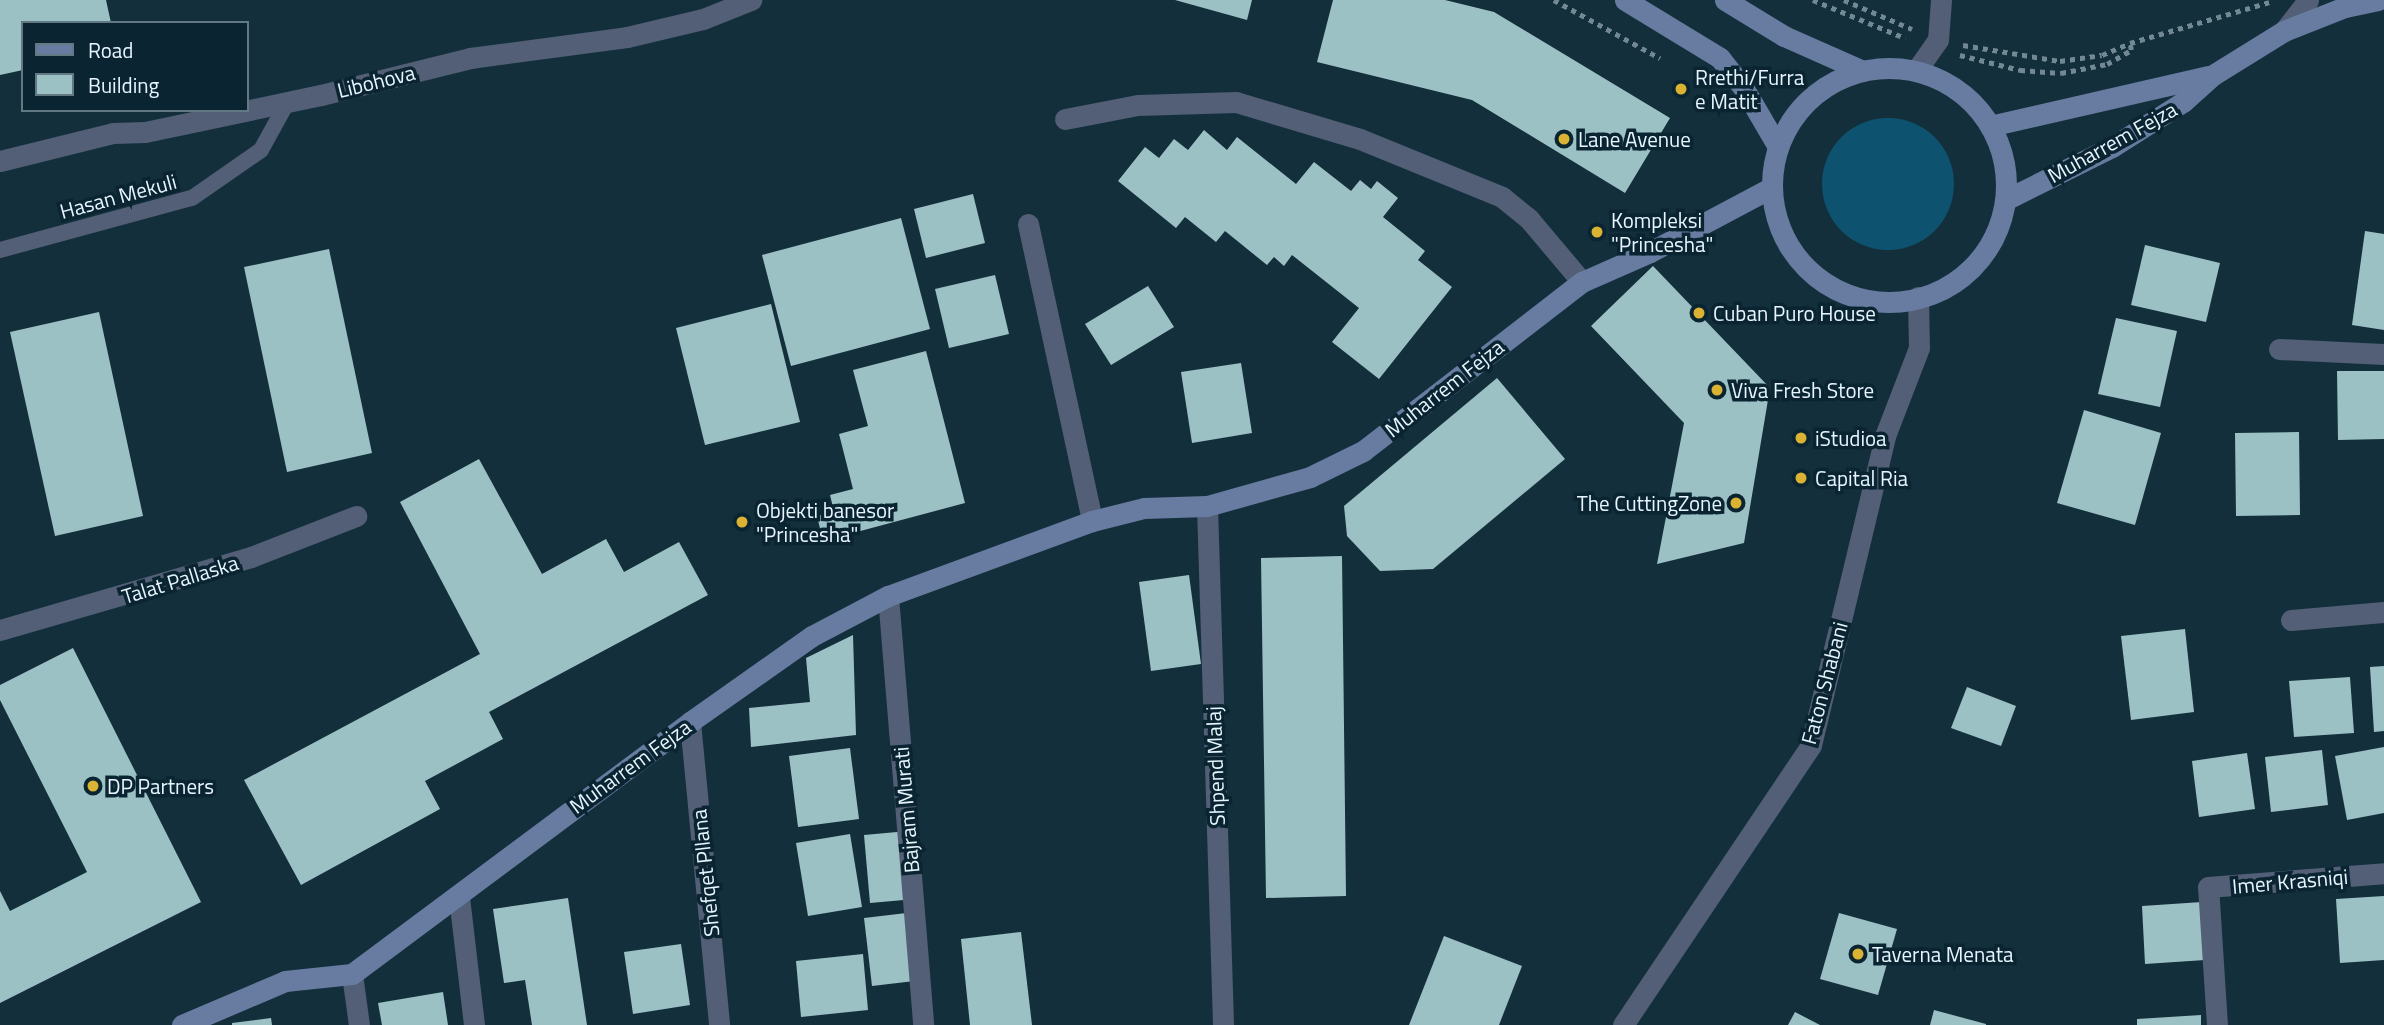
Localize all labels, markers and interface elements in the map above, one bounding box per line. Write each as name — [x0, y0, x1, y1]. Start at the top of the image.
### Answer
legend — [21, 21, 248, 112]
text: Road — [88, 34, 133, 66]
street label: Libohova — [334, 59, 418, 103]
place label: Rrethi/Furra e Matit — [1695, 64, 1804, 114]
text: Building — [88, 69, 159, 101]
marker: Rrethi/Furra e Matit — [1673, 81, 1689, 97]
street label: Muharrem Fejza — [2043, 96, 2181, 188]
place label: Lane Avenue — [1578, 126, 1691, 152]
marker: Lane Avenue — [1556, 131, 1572, 147]
street label: Hasan Mekuli — [57, 168, 179, 224]
place label: Kompleksi "Princesha" — [1611, 207, 1713, 257]
marker: Kompleksi "Princesha" — [1589, 224, 1605, 240]
place label: Cuban Puro House — [1713, 300, 1876, 326]
marker: Cuban Puro House — [1691, 305, 1707, 321]
street label: Muharrem Fejza — [1380, 334, 1508, 442]
place label: Viva Fresh Store — [1731, 377, 1874, 403]
marker: Viva Fresh Store — [1709, 382, 1725, 398]
place label: iStudioa — [1815, 425, 1887, 451]
marker: iStudioa — [1793, 430, 1809, 446]
place label: Capital Ria — [1815, 465, 1908, 491]
marker: Capital Ria — [1793, 470, 1809, 486]
place label: The CuttingZone — [1577, 490, 1722, 516]
marker: The CuttingZone — [1728, 495, 1744, 511]
place label: Objekti banesor "Princesha" — [756, 497, 894, 547]
marker: Objekti banesor "Princesha" — [734, 514, 750, 530]
street label: Talat Pallaska — [119, 549, 241, 609]
street label: Faton Shabani — [1796, 619, 1852, 747]
street label: Shpend Malaj — [1200, 706, 1230, 826]
street label: Muharrem Fejza — [564, 714, 696, 818]
street label: Bajram Murati — [888, 746, 924, 874]
place label: DP Partners — [107, 773, 214, 799]
marker: DP Partners — [85, 778, 101, 794]
street label: Shefqet Pllana — [686, 808, 724, 938]
street label: Imer Krasniqi — [2231, 863, 2349, 899]
place label: Taverna Menata — [1872, 941, 2014, 967]
marker: Taverna Menata — [1850, 946, 1866, 962]

